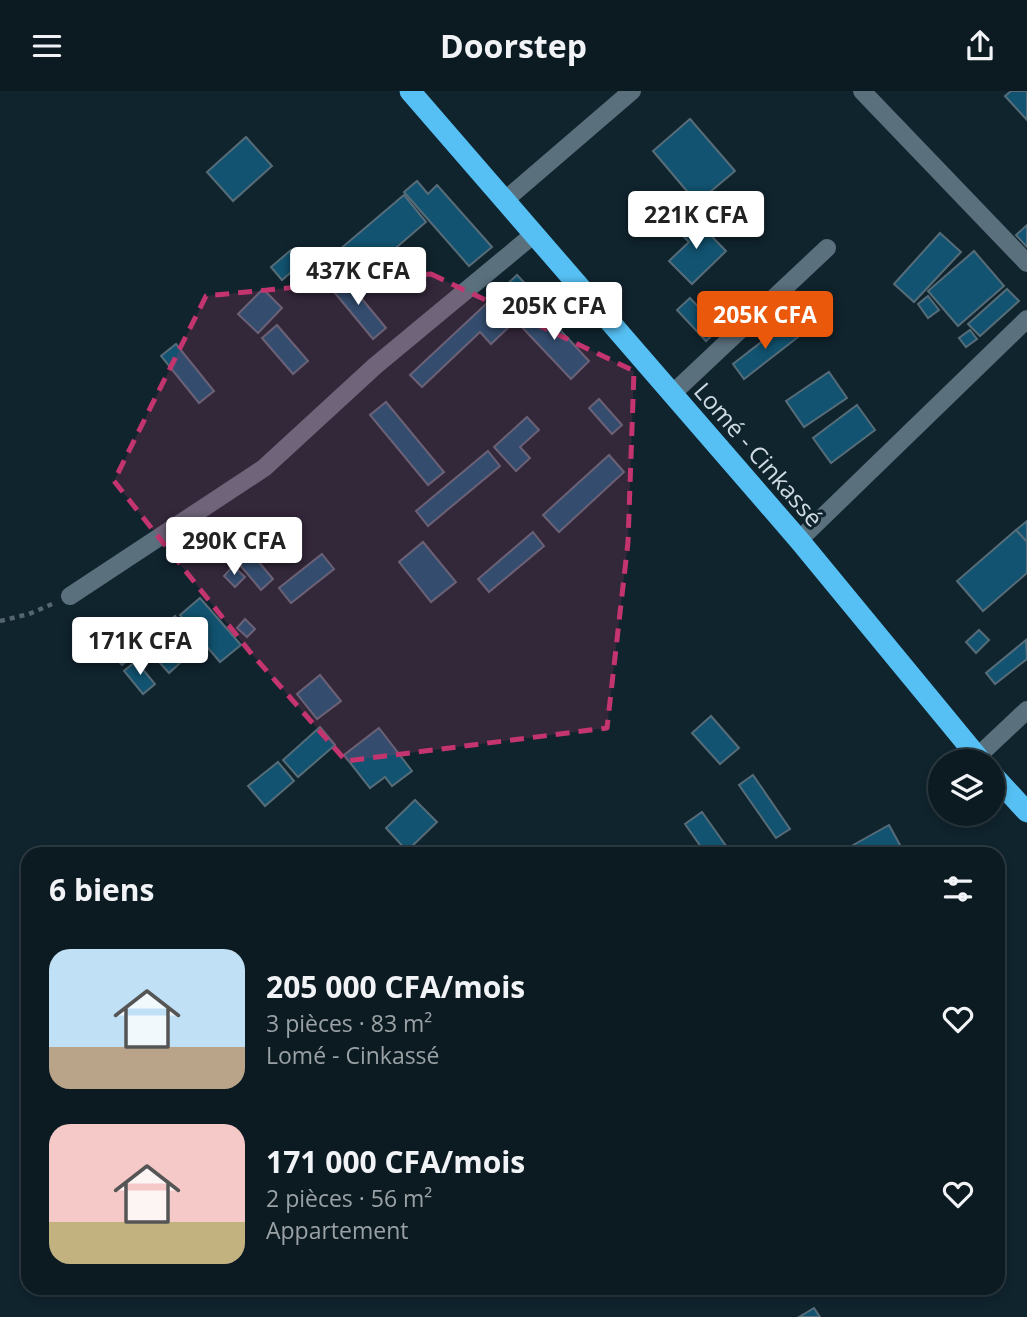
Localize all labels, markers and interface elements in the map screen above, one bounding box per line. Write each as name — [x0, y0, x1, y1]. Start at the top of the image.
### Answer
text: Doorstep — [440, 24, 587, 67]
icon: menu — [28, 27, 66, 65]
icon: share — [961, 27, 999, 65]
pin: 221K CFA — [624, 191, 768, 251]
text: 221K CFA — [644, 198, 748, 230]
pin: 437K CFA — [286, 247, 430, 307]
text: 437K CFA — [306, 254, 410, 286]
pin: 205K CFA — [482, 282, 626, 342]
text: 205K CFA — [502, 289, 606, 321]
pin: 205K CFA — [693, 292, 837, 351]
text: 205K CFA — [713, 298, 817, 330]
street label: Lomé - Cinkassé — [687, 375, 831, 533]
pin: 290K CFA — [162, 517, 306, 577]
text: 290K CFA — [182, 524, 286, 556]
pin: 171K CFA — [68, 617, 212, 677]
text: 171K CFA — [88, 624, 192, 656]
map controls — [928, 749, 1005, 826]
button: layers — [928, 749, 1005, 826]
text: 6 biens — [49, 869, 154, 910]
icon: filters — [939, 870, 977, 908]
text: 205 000 CFA/mois — [266, 966, 525, 1007]
icon: home — [105, 977, 189, 1061]
icon: heart — [939, 1000, 977, 1038]
text: 3 pièces · 83 m² — [266, 1007, 432, 1039]
text: Lomé - Cinkassé — [266, 1039, 440, 1071]
text: 171 000 CFA/mois — [266, 1141, 525, 1182]
icon: home — [105, 1152, 189, 1236]
icon: heart — [939, 1175, 977, 1213]
text: 2 pièces · 56 m² — [266, 1182, 432, 1214]
text: Appartement — [266, 1214, 409, 1246]

